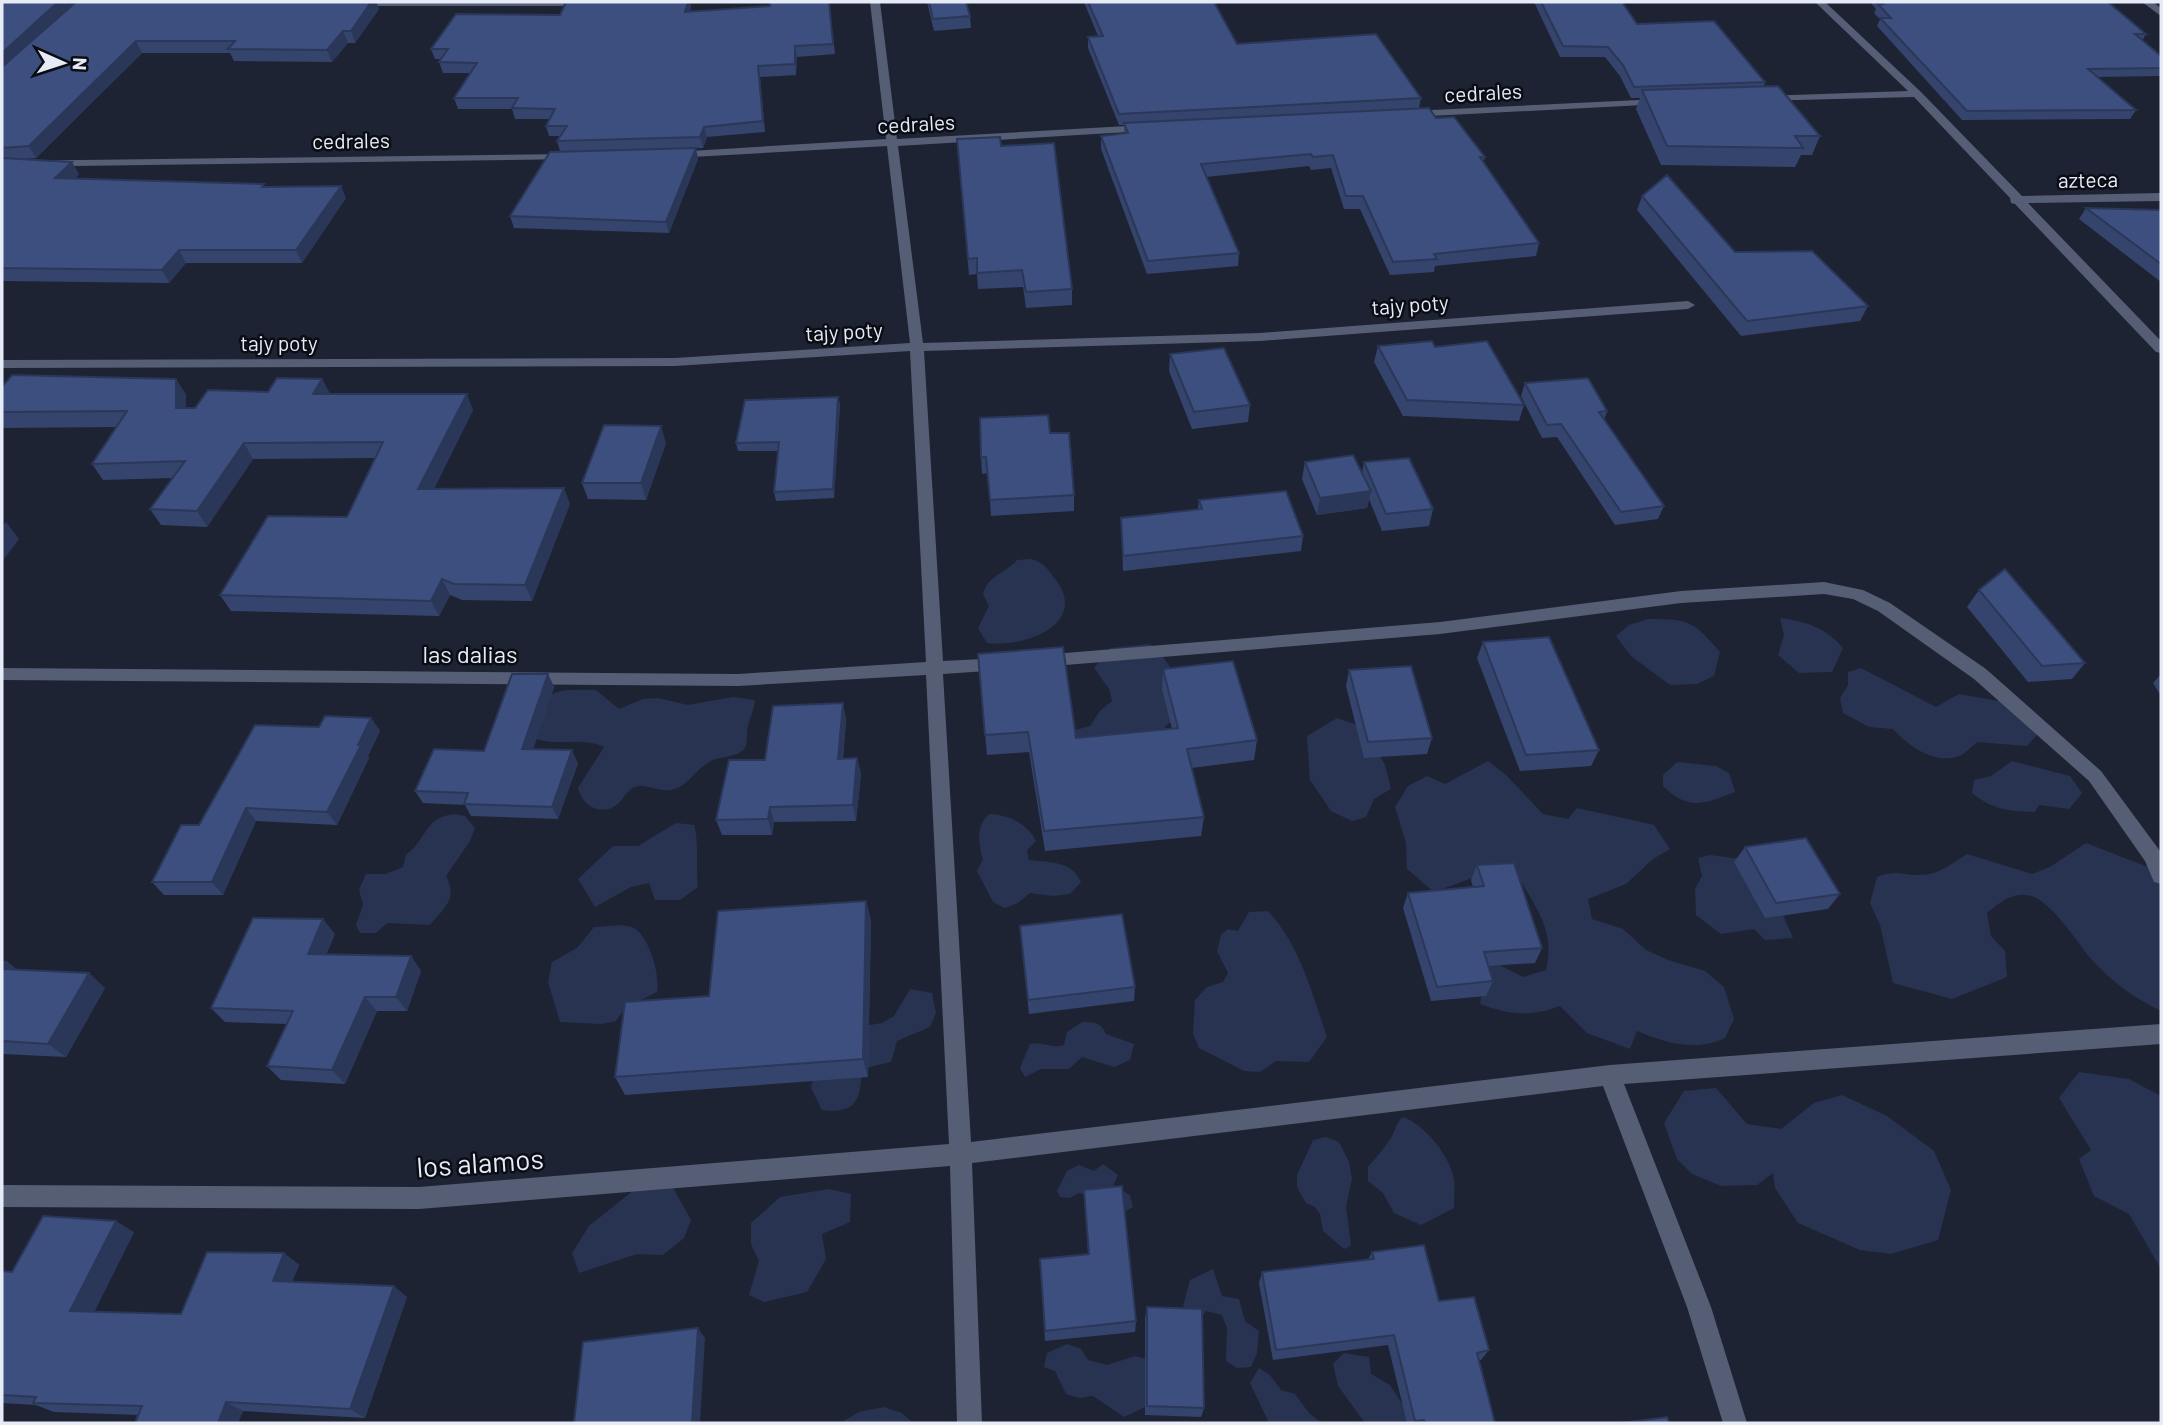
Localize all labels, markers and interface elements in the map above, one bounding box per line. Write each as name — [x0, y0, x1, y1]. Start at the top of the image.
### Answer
north arrow — [28, 28, 98, 98]
text: N — [69, 57, 92, 71]
street label: cedrales — [1444, 77, 1522, 107]
street label: cedrales — [877, 108, 955, 138]
street label: cedrales — [312, 127, 390, 153]
street label: azteca — [2058, 166, 2118, 192]
street label: tajy poty — [1370, 289, 1450, 319]
street label: tajy poty — [805, 316, 884, 346]
street label: tajy poty — [240, 330, 318, 355]
street label: las dalias — [423, 639, 517, 668]
street label: los alamos — [415, 1141, 545, 1183]

